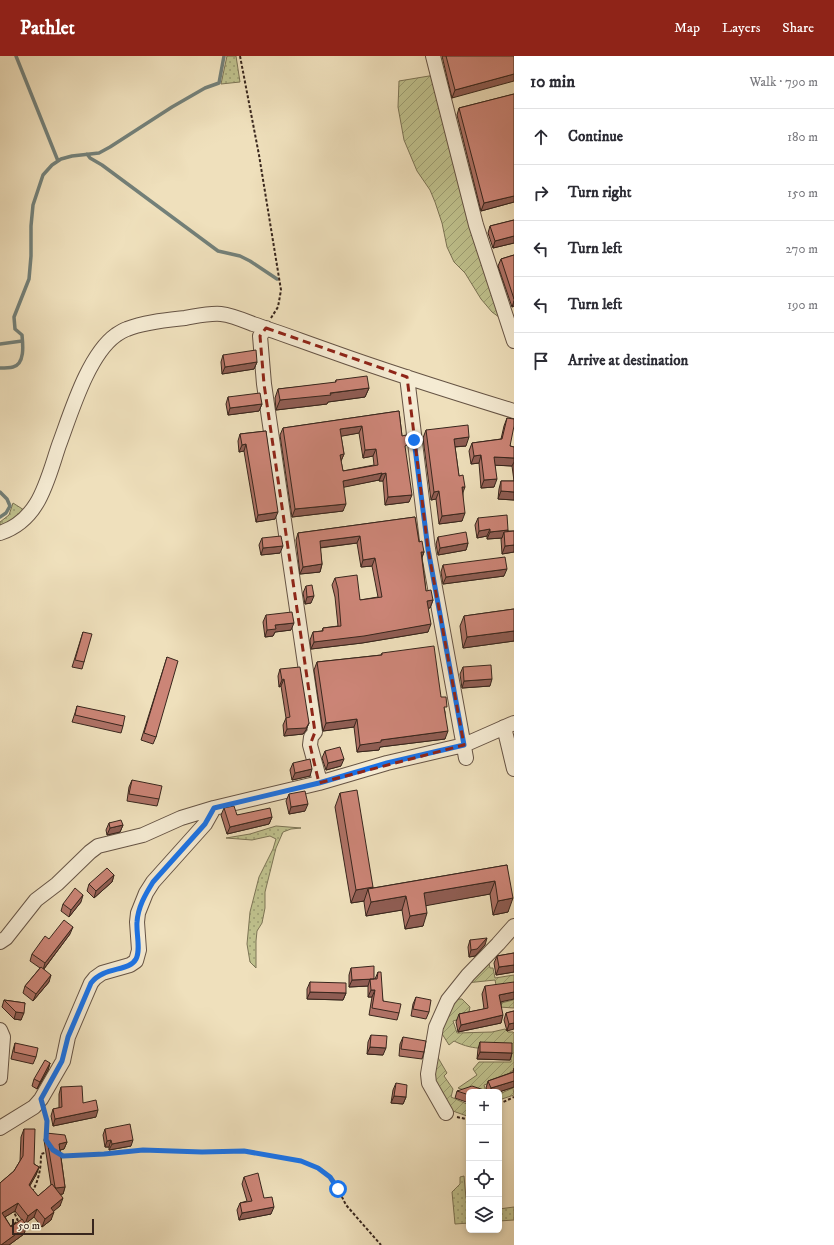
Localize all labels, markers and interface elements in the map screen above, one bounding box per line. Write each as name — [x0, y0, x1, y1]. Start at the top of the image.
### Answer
text: Pathlet — [20, 17, 75, 40]
text: Map — [674, 19, 700, 37]
text: Layers — [722, 19, 760, 37]
text: Share — [782, 19, 814, 37]
text: 10 min — [530, 71, 575, 93]
text: Walk · 790 m — [749, 74, 818, 90]
icon: ahead — [530, 126, 552, 148]
text: Continue — [568, 127, 623, 146]
text: 180 m — [787, 129, 818, 145]
icon: right — [530, 182, 552, 204]
text: Turn right — [568, 183, 631, 202]
text: 150 m — [787, 185, 818, 201]
icon: left — [530, 238, 552, 260]
text: Turn left — [568, 239, 622, 258]
text: 270 m — [786, 241, 818, 257]
icon: left — [530, 294, 552, 316]
text: Turn left — [568, 295, 622, 314]
text: 190 m — [787, 297, 818, 313]
icon: arrive — [530, 350, 552, 372]
text: Arrive at destination — [568, 351, 688, 370]
route end — [405, 431, 423, 449]
map controls — [466, 1089, 502, 1233]
button: + — [466, 1089, 502, 1125]
button: − — [466, 1125, 502, 1161]
button: locate — [466, 1161, 502, 1197]
route start — [329, 1180, 347, 1198]
button: layers — [466, 1197, 502, 1233]
scale bar — [12, 1217, 94, 1236]
text: 50 m — [18, 1219, 40, 1233]

